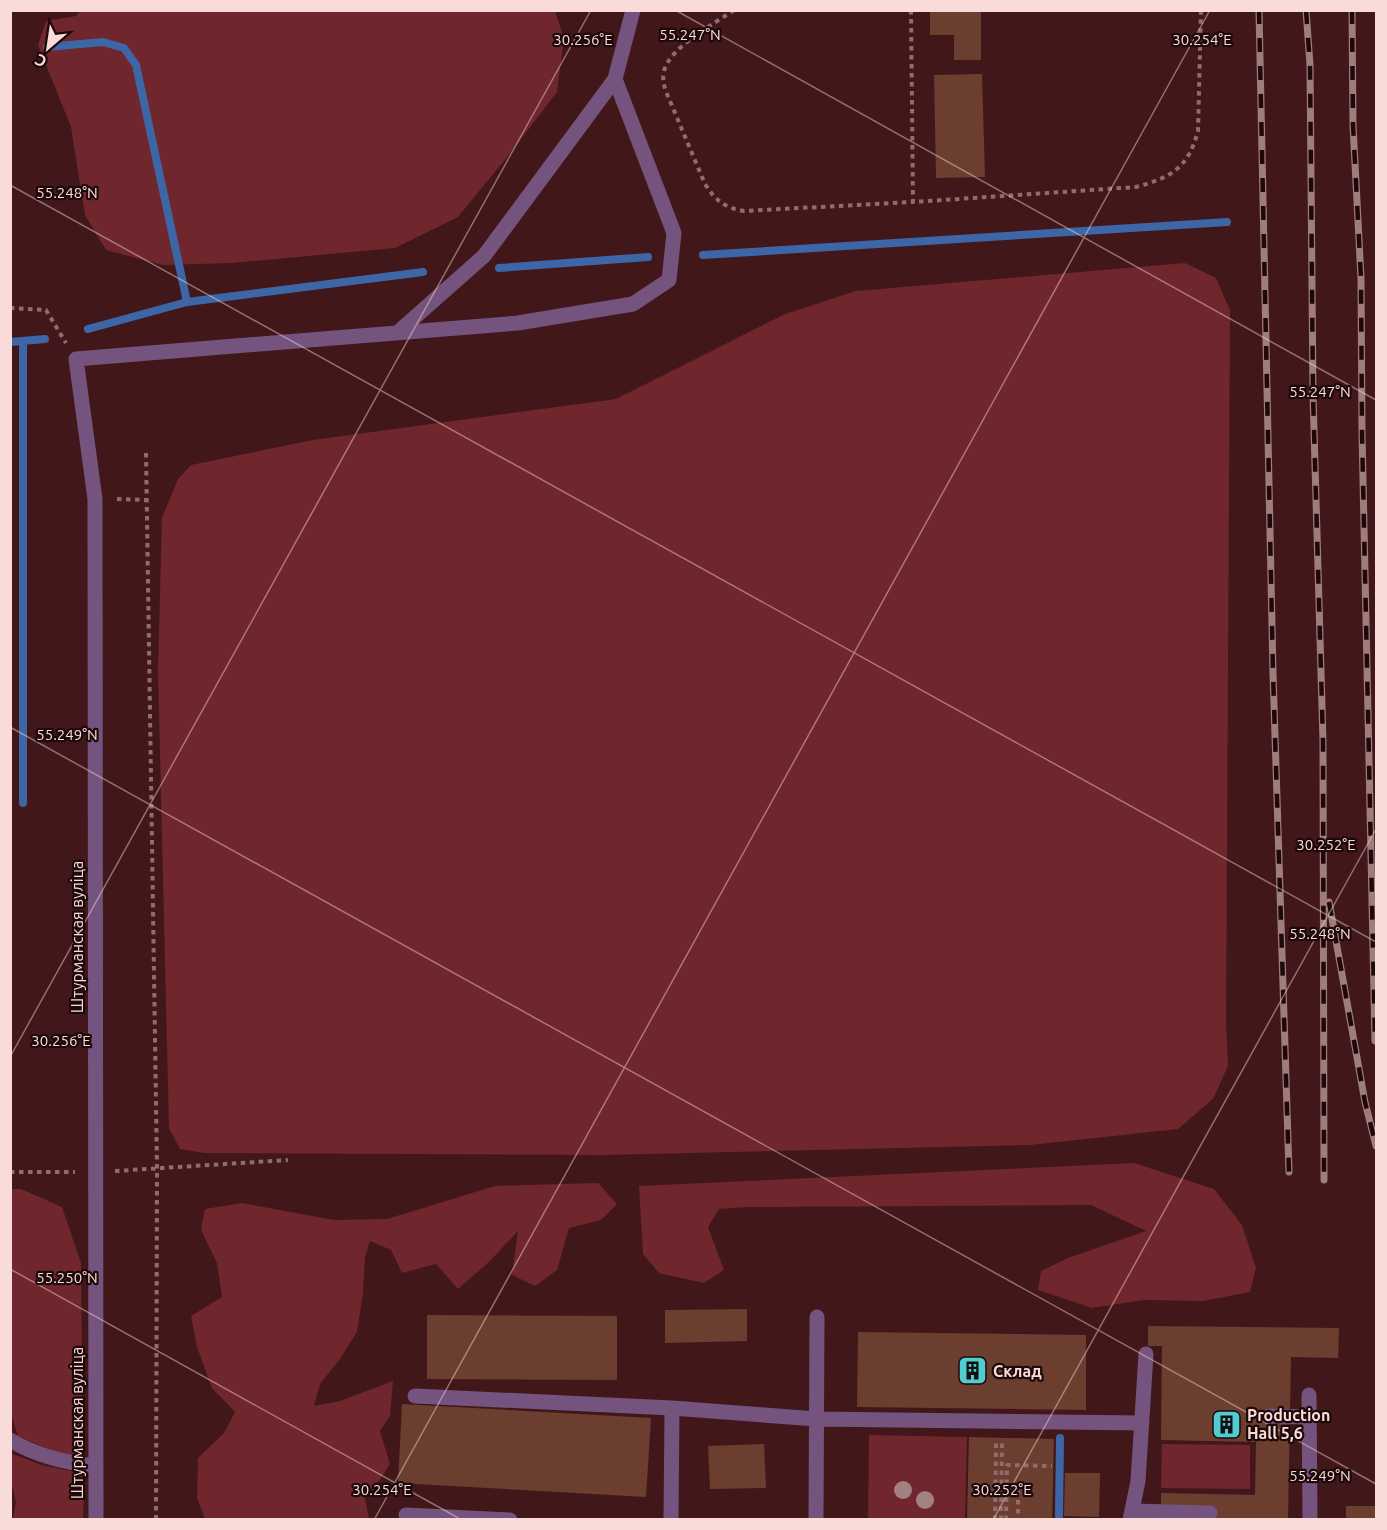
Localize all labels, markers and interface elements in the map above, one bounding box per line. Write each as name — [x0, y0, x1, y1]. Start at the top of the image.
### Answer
north arrow — [18, 18, 78, 78]
text: 55.247°N — [659, 26, 721, 43]
text: 30.256°E — [553, 31, 613, 48]
text: 30.254°E — [1172, 31, 1232, 48]
text: С — [32, 51, 50, 71]
text: 55.248°N — [36, 184, 98, 201]
text: 55.247°N — [1289, 383, 1351, 400]
text: 55.249°N — [36, 726, 98, 743]
text: 30.252°E — [1296, 836, 1356, 853]
street label: Штурманская вуліца — [68, 861, 86, 1013]
text: 55.248°N — [1289, 925, 1351, 942]
text: 30.256°E — [31, 1032, 91, 1049]
text: 55.250°N — [36, 1269, 98, 1286]
street label: Штурманская вуліца — [68, 1347, 86, 1499]
building icon: Склад — [956, 1355, 988, 1387]
place label: Склад — [993, 1362, 1042, 1380]
place label: Production Hall 5,6 — [1247, 1406, 1330, 1442]
building icon: Production Hall 5,6 — [1210, 1408, 1242, 1440]
text: 55.249°N — [1289, 1467, 1351, 1484]
text: 30.254°E — [352, 1481, 412, 1498]
text: 30.252°E — [972, 1481, 1032, 1498]

